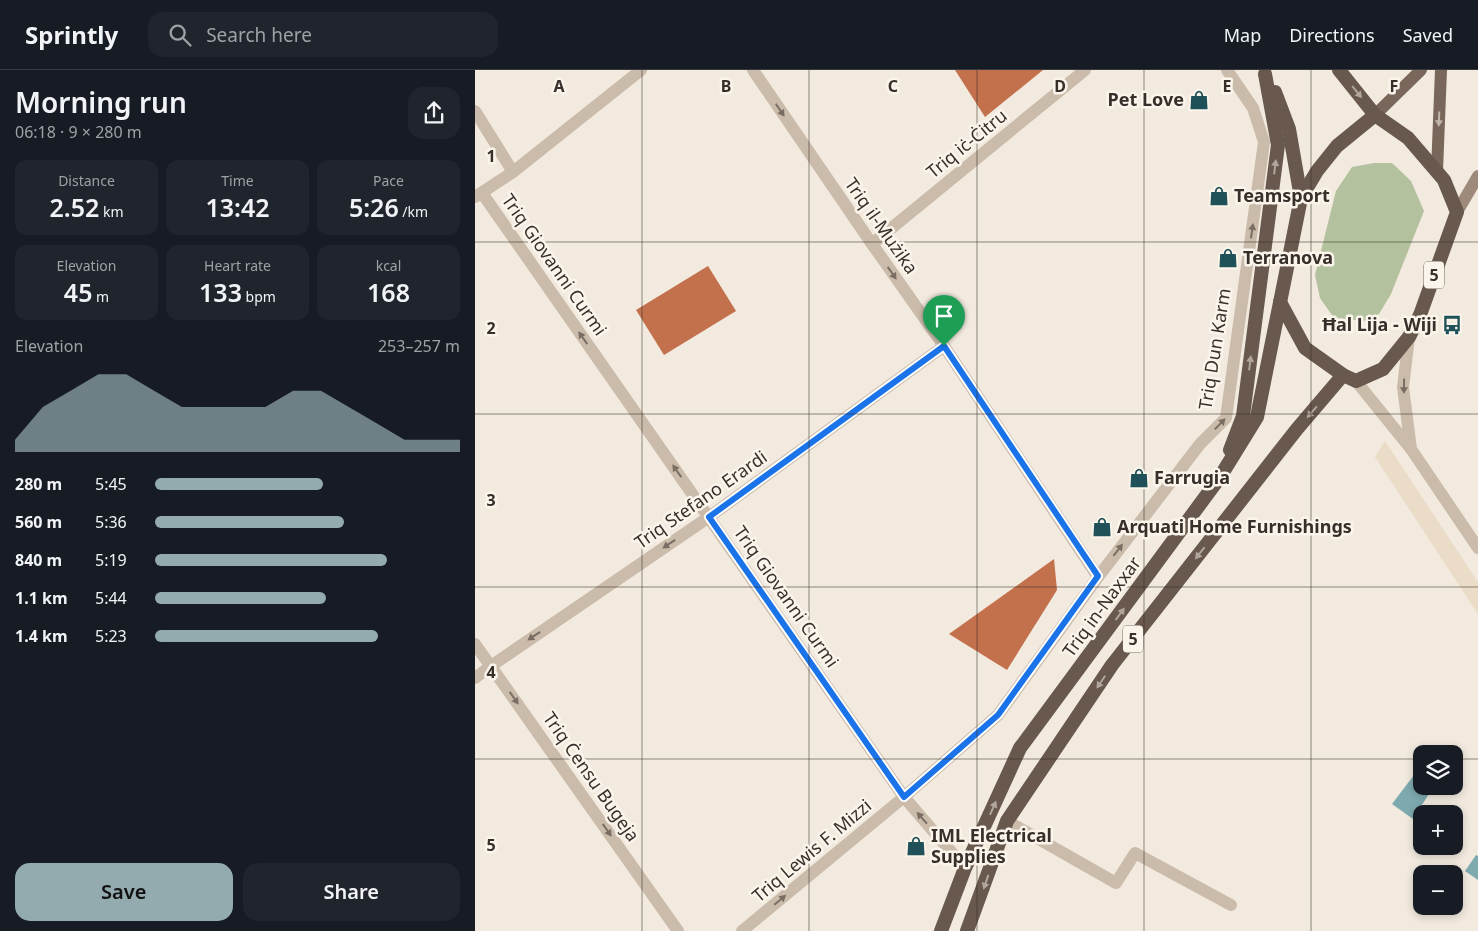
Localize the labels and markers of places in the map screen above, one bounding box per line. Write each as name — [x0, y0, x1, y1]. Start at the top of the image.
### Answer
place label: Pet Love — [1108, 87, 1184, 111]
shop icon: Pet Love — [1188, 89, 1210, 111]
place label: Teamsport — [1234, 183, 1330, 207]
shop icon: Teamsport — [1208, 185, 1230, 207]
place label: Terranova — [1243, 245, 1333, 269]
shop icon: Terranova — [1217, 247, 1239, 269]
pin — [923, 295, 965, 346]
place label: Ħal Lija - Wiji — [1322, 312, 1437, 336]
bus stop icon: Ħal Lija - Wiji — [1441, 314, 1463, 336]
place label: Farrugia — [1154, 465, 1230, 489]
shop icon: Farrugia — [1128, 467, 1150, 489]
place label: Arquati Home Furnishings — [1117, 514, 1352, 538]
shop icon: Arquati Home Furnishings — [1091, 516, 1113, 538]
place label: IML Electrical Supplies — [931, 823, 1052, 868]
shop icon: IML Electrical Supplies — [905, 835, 927, 857]

